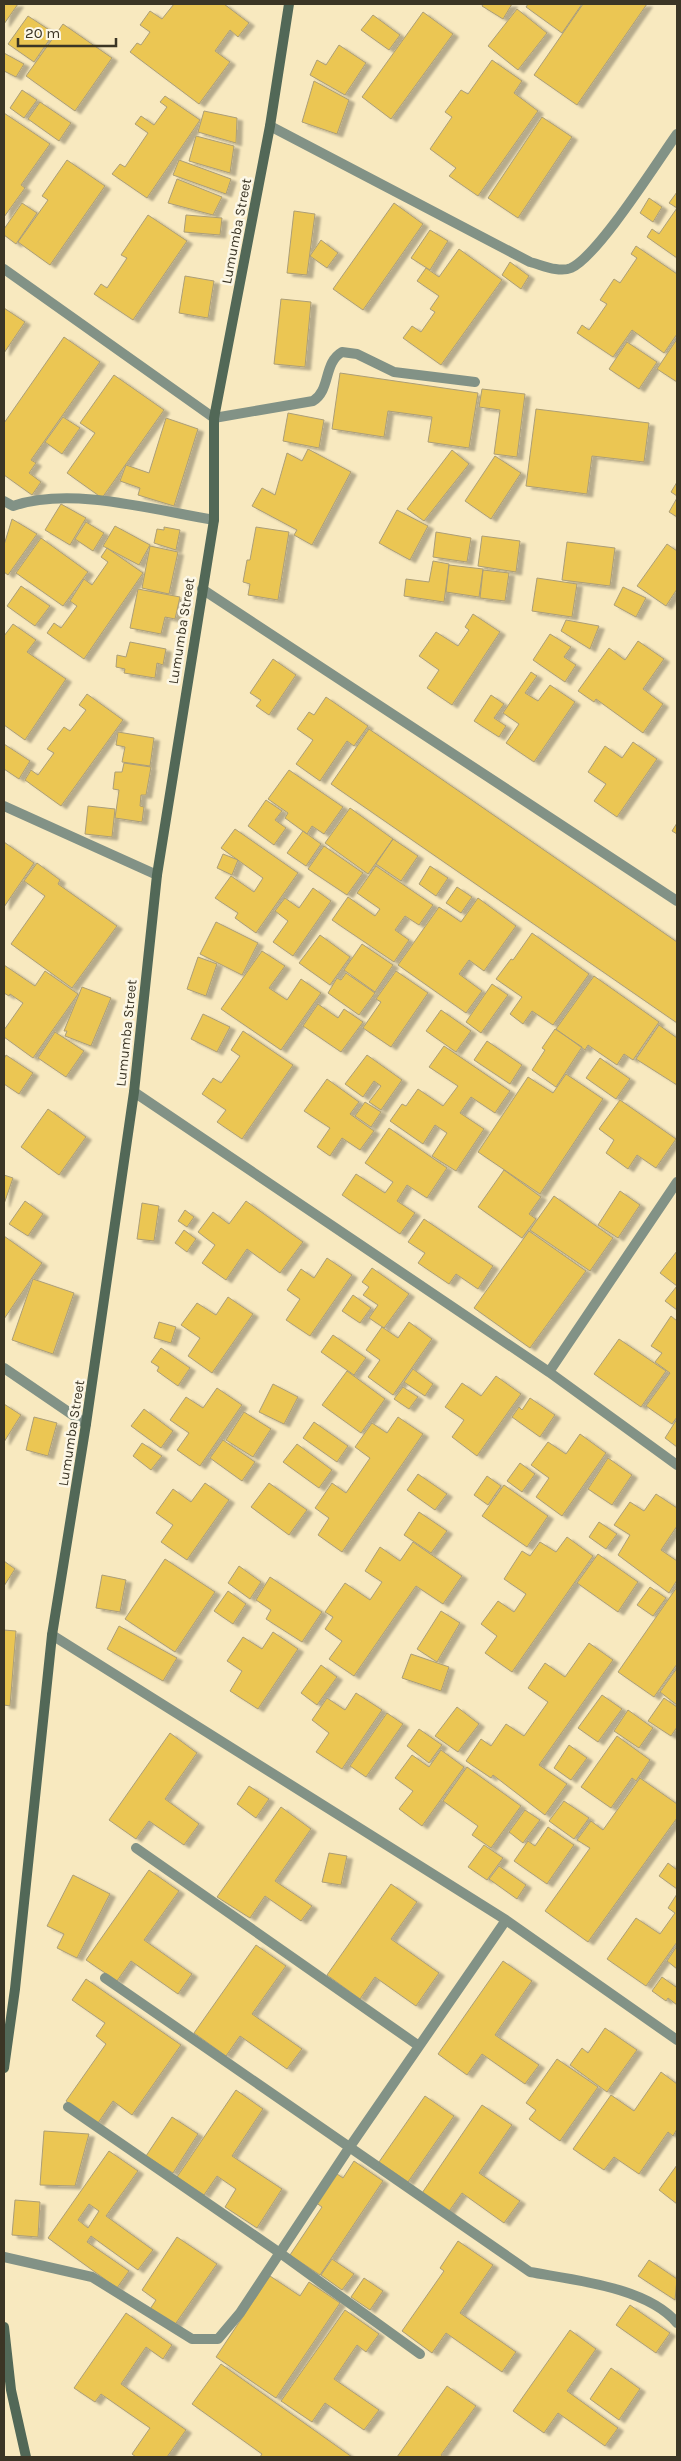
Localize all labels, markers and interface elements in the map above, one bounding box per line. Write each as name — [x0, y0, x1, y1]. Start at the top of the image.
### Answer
scale bar — [18, 15, 115, 47]
text: 20 m — [25, 24, 60, 42]
street label: Lumumba Street — [218, 177, 255, 285]
street label: Lumumba Street — [165, 577, 198, 685]
street label: Lumumba Street — [112, 979, 141, 1087]
street label: Lumumba Street — [55, 1379, 88, 1487]

